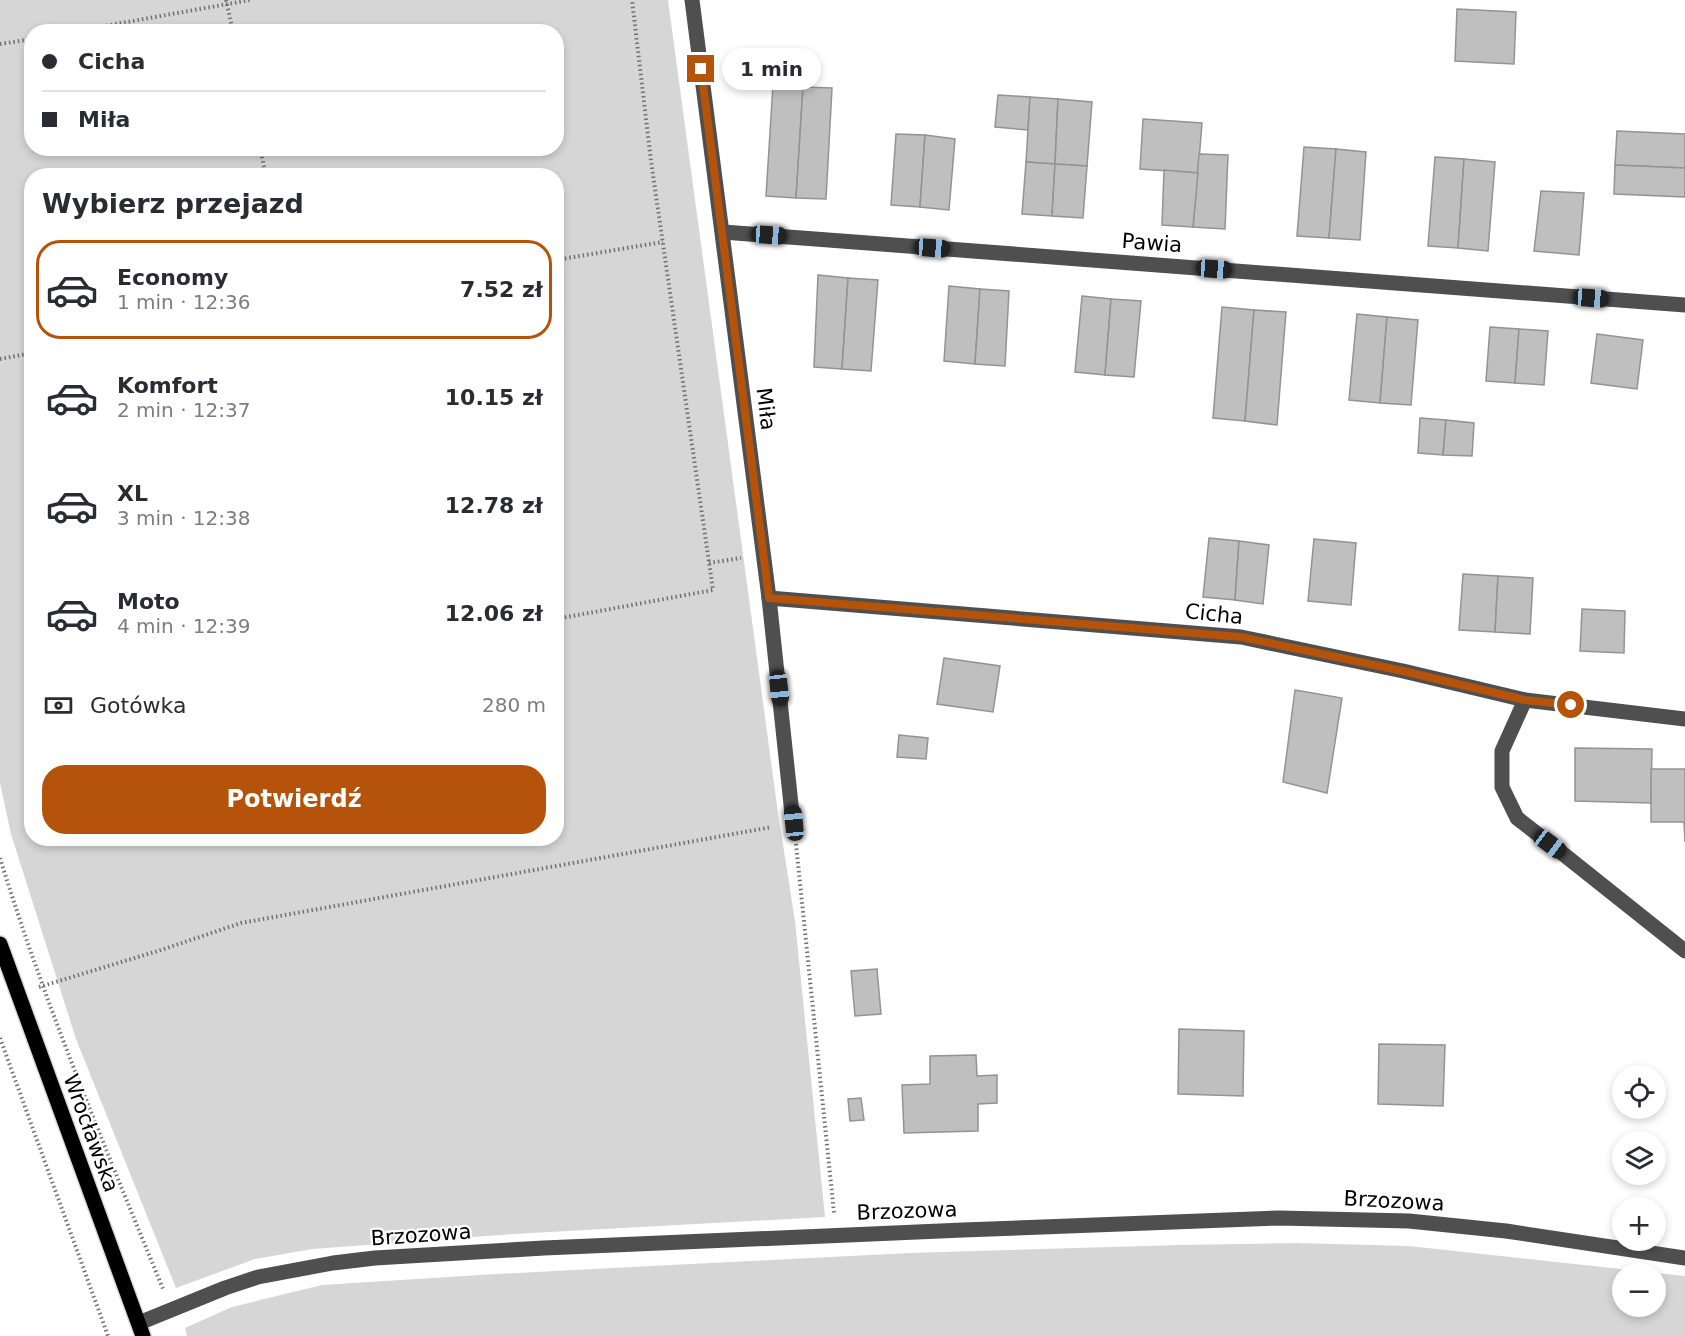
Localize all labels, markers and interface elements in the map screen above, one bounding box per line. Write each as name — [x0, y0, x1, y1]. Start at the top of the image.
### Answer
callout: 1 min — [722, 48, 821, 90]
text: Cicha — [78, 49, 145, 74]
route end — [687, 55, 714, 82]
text: 1 min — [740, 57, 803, 81]
text: Miła — [78, 107, 130, 132]
text: Wybierz przejazd — [42, 188, 304, 219]
car — [750, 225, 788, 245]
street label: Pawia — [1121, 229, 1183, 257]
car — [913, 238, 951, 258]
car — [1195, 259, 1233, 279]
icon: car — [45, 263, 99, 317]
text: Economy — [117, 265, 228, 290]
text: 7.52 zł — [460, 277, 543, 302]
car — [1572, 288, 1610, 308]
text: 1 min · 12:36 — [117, 290, 251, 314]
icon: car — [45, 371, 99, 425]
text: Komfort — [117, 373, 218, 398]
text: 10.15 zł — [445, 385, 543, 410]
street label: Miła — [751, 386, 781, 432]
text: 2 min · 12:37 — [117, 398, 251, 422]
icon: car — [45, 479, 99, 533]
text: XL — [117, 481, 148, 506]
text: 12.78 zł — [445, 493, 543, 518]
text: 3 min · 12:38 — [117, 506, 251, 530]
icon: car — [45, 587, 99, 641]
text: Moto — [117, 589, 180, 614]
street label: Cicha — [1184, 599, 1244, 629]
text: 12.06 zł — [445, 601, 543, 626]
text: 4 min · 12:39 — [117, 614, 251, 638]
car — [768, 669, 790, 707]
icon: cash — [42, 689, 75, 722]
route start — [1557, 691, 1584, 718]
text: Gotówka — [90, 693, 186, 718]
text: 280 m — [482, 693, 546, 717]
button: Potwierdź — [42, 765, 546, 834]
car — [783, 804, 805, 842]
car — [1530, 826, 1570, 862]
map controls — [1612, 1065, 1666, 1317]
button: locate — [1612, 1065, 1666, 1119]
street label: Wrocławska — [59, 1071, 123, 1195]
button: layers — [1612, 1131, 1666, 1185]
street label: Brzozowa — [1343, 1186, 1445, 1216]
street label: Brzozowa — [856, 1197, 958, 1225]
button: + — [1612, 1197, 1666, 1251]
street label: Brzozowa — [370, 1220, 472, 1250]
button: − — [1612, 1263, 1666, 1317]

